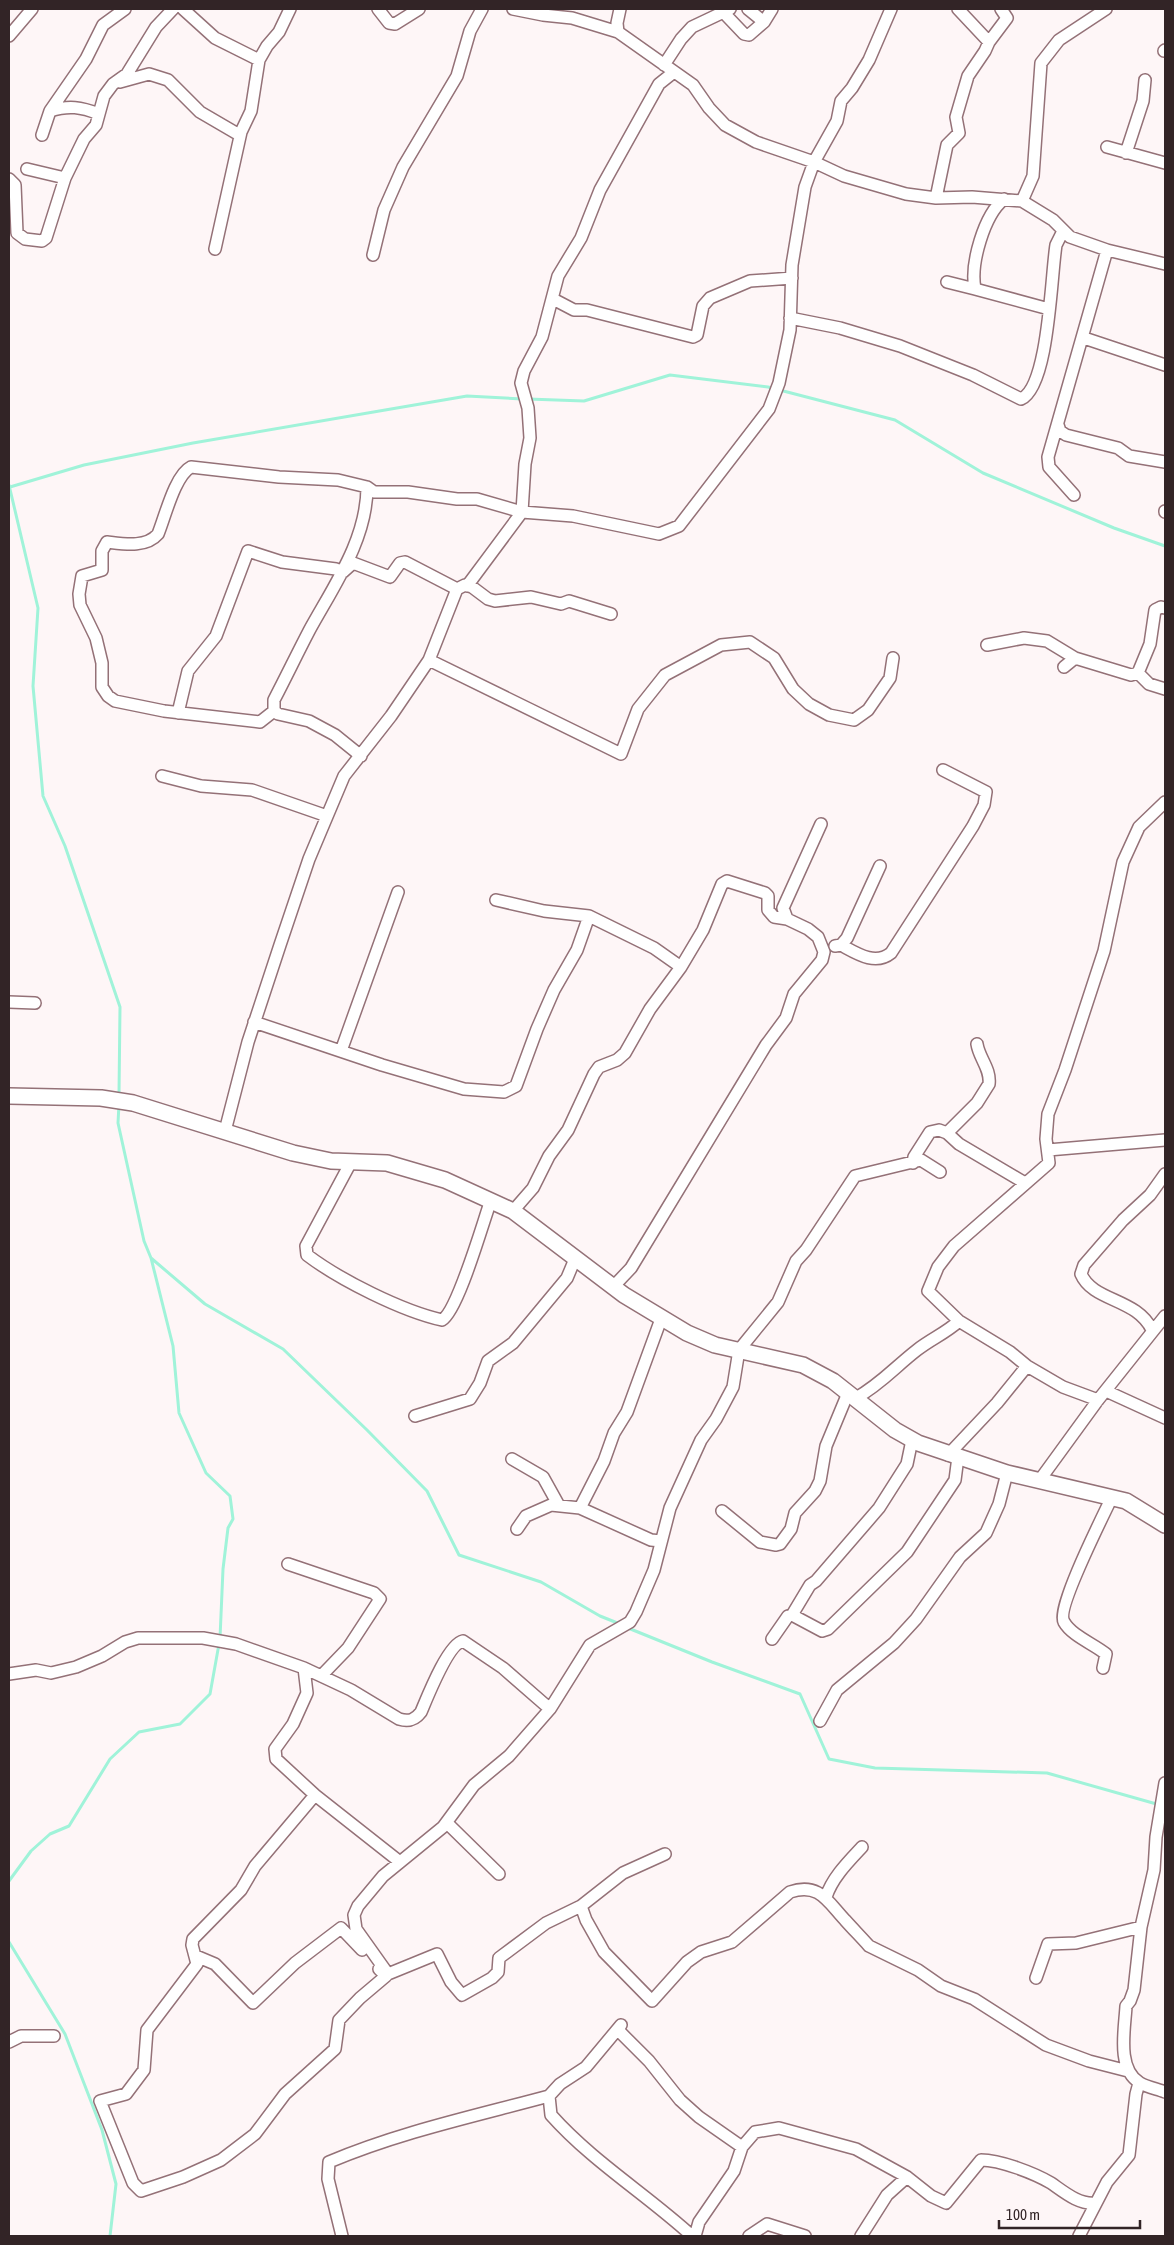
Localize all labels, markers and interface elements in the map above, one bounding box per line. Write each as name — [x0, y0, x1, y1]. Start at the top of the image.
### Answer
scale bar — [999, 2198, 1140, 2230]
text: 100 m — [1006, 2206, 1040, 2223]

